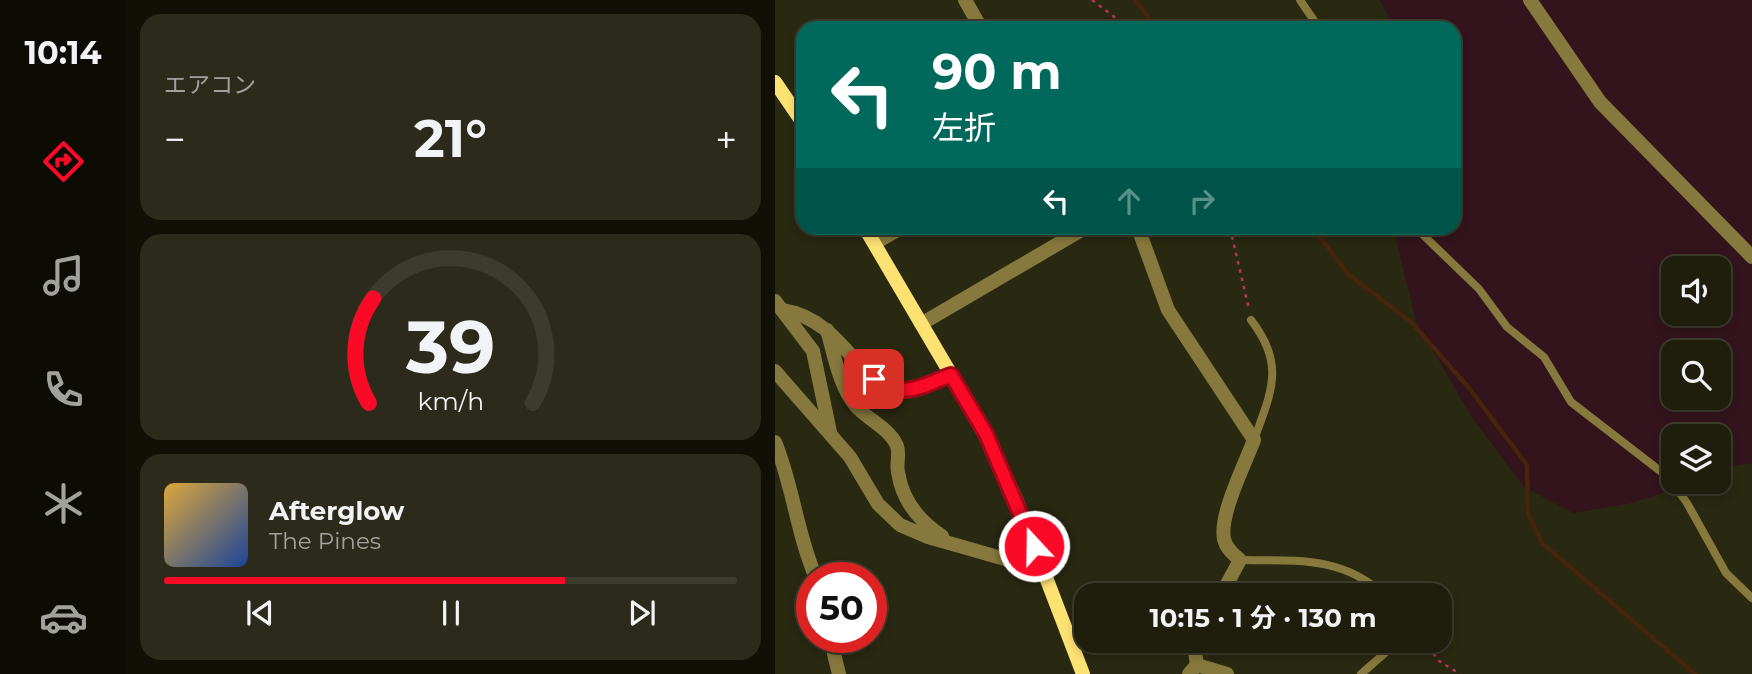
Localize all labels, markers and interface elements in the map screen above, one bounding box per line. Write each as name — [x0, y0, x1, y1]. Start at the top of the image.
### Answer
text: 10:14 — [24, 33, 102, 72]
text: 90 m — [932, 42, 1062, 101]
icon: left — [817, 49, 908, 140]
text: エアコン — [164, 71, 256, 99]
text: 21° — [414, 107, 487, 170]
text: 左折 — [932, 108, 996, 147]
text: − — [164, 116, 186, 163]
text: + — [715, 116, 737, 163]
icon: directions — [39, 137, 88, 186]
icon: left — [1037, 182, 1075, 220]
icon: ahead — [1110, 182, 1148, 220]
icon: right — [1183, 182, 1221, 220]
icon: music — [39, 251, 88, 300]
map controls — [1661, 256, 1731, 494]
button: sound — [1661, 256, 1731, 326]
text: 39 — [405, 303, 495, 391]
button: search — [1661, 340, 1731, 410]
pin — [844, 349, 904, 409]
icon: arrive — [855, 360, 893, 398]
icon: phone — [39, 365, 88, 414]
text: km/h — [417, 386, 484, 416]
button: layers — [1661, 424, 1731, 494]
icon: climate — [39, 479, 88, 528]
text: Afterglow — [269, 495, 404, 527]
position arrow — [997, 509, 1071, 583]
text: The Pines — [269, 527, 381, 555]
speed limit sign: 50 — [796, 562, 887, 653]
icon: car — [39, 593, 88, 642]
icon: previous — [241, 594, 279, 632]
icon: pause — [432, 594, 470, 632]
icon: next — [623, 594, 661, 632]
text: 10:15 · 1 分 · 130 m — [1150, 602, 1376, 634]

